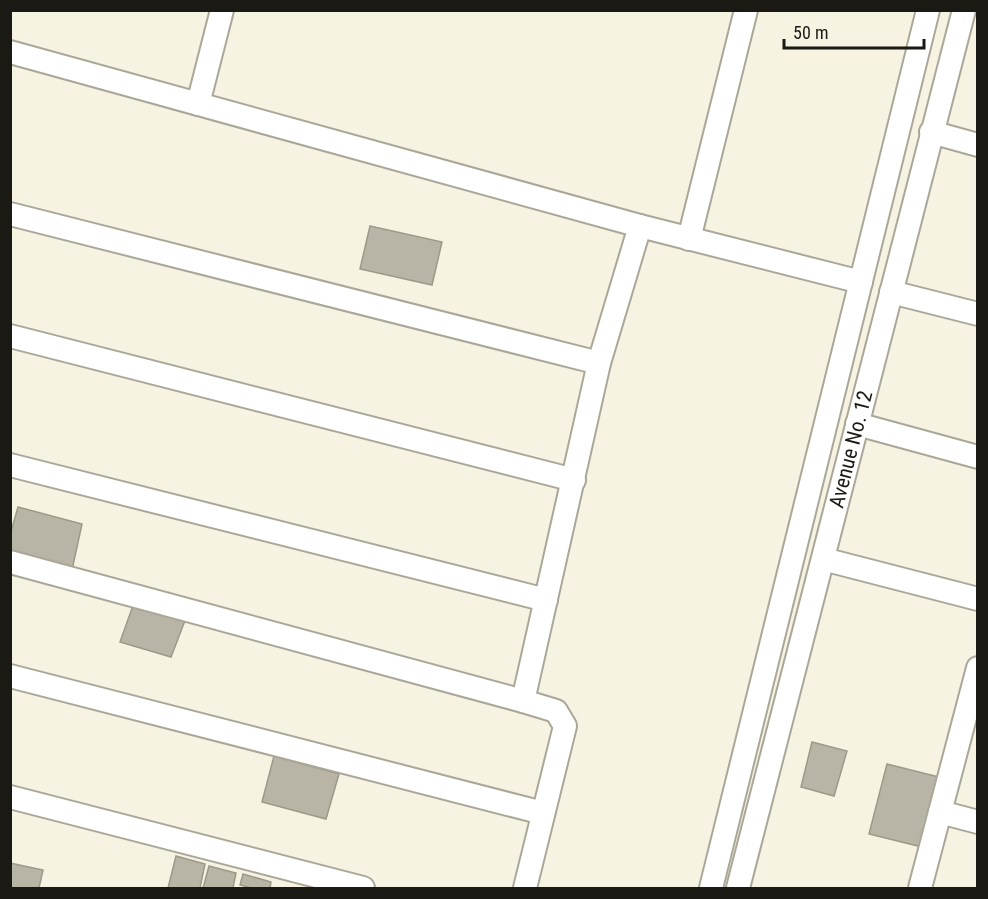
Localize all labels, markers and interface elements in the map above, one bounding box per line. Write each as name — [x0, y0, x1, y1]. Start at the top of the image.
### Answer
scale bar — [784, 12, 924, 50]
text: 50 m — [793, 22, 828, 43]
street label: Avenue No. 12 — [824, 388, 878, 510]

